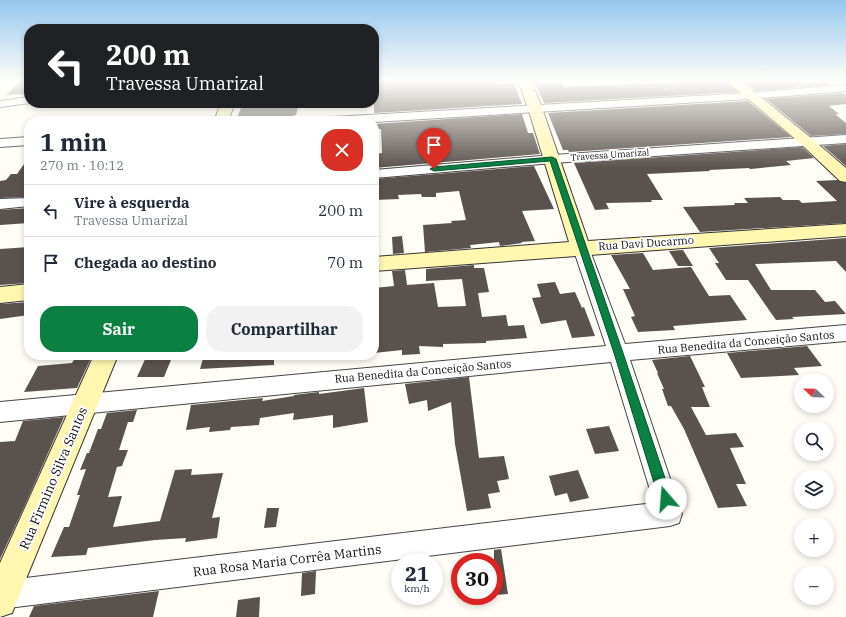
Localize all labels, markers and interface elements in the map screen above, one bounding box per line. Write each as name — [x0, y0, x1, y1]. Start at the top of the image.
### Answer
text: 200 m — [106, 36, 190, 73]
icon: left — [40, 40, 92, 92]
text: Travessa Umarizal — [106, 72, 264, 95]
text: 1 min — [40, 126, 107, 158]
pin — [417, 128, 451, 169]
button: close — [321, 129, 363, 171]
icon: arrive — [423, 134, 445, 156]
street label: Travessa Umarizal — [570, 146, 650, 163]
text: 270 m · 10:12 — [40, 157, 124, 174]
text: Vire à esquerda — [74, 193, 190, 212]
icon: left — [40, 200, 62, 222]
text: 200 m — [318, 201, 363, 220]
text: Travessa Umarizal — [74, 212, 188, 229]
street label: Rua Davi Ducarmo — [598, 233, 694, 253]
icon: arrive — [40, 252, 62, 274]
text: Chegada ao destino — [74, 253, 217, 272]
text: 70 m — [327, 253, 363, 272]
button: Sair — [40, 306, 198, 352]
button: Compartilhar — [206, 306, 363, 352]
street label: Rua Benedita da Conceição Santos — [657, 327, 835, 357]
street label: Rua Benedita da Conceição Santos — [334, 356, 512, 386]
north arrow — [794, 373, 834, 413]
map controls — [794, 373, 834, 605]
street label: Rua Firmino Silva Santos — [16, 404, 91, 552]
button: search — [794, 421, 834, 461]
button: layers — [794, 469, 834, 509]
position arrow — [645, 478, 687, 520]
button: + — [794, 517, 834, 557]
street label: Rua Rosa Maria Corrêa Martins — [192, 541, 382, 580]
speed limit sign: 30 — [451, 553, 503, 605]
text: 21 — [405, 560, 429, 587]
button: − — [794, 565, 834, 605]
text: km/h — [404, 582, 430, 595]

